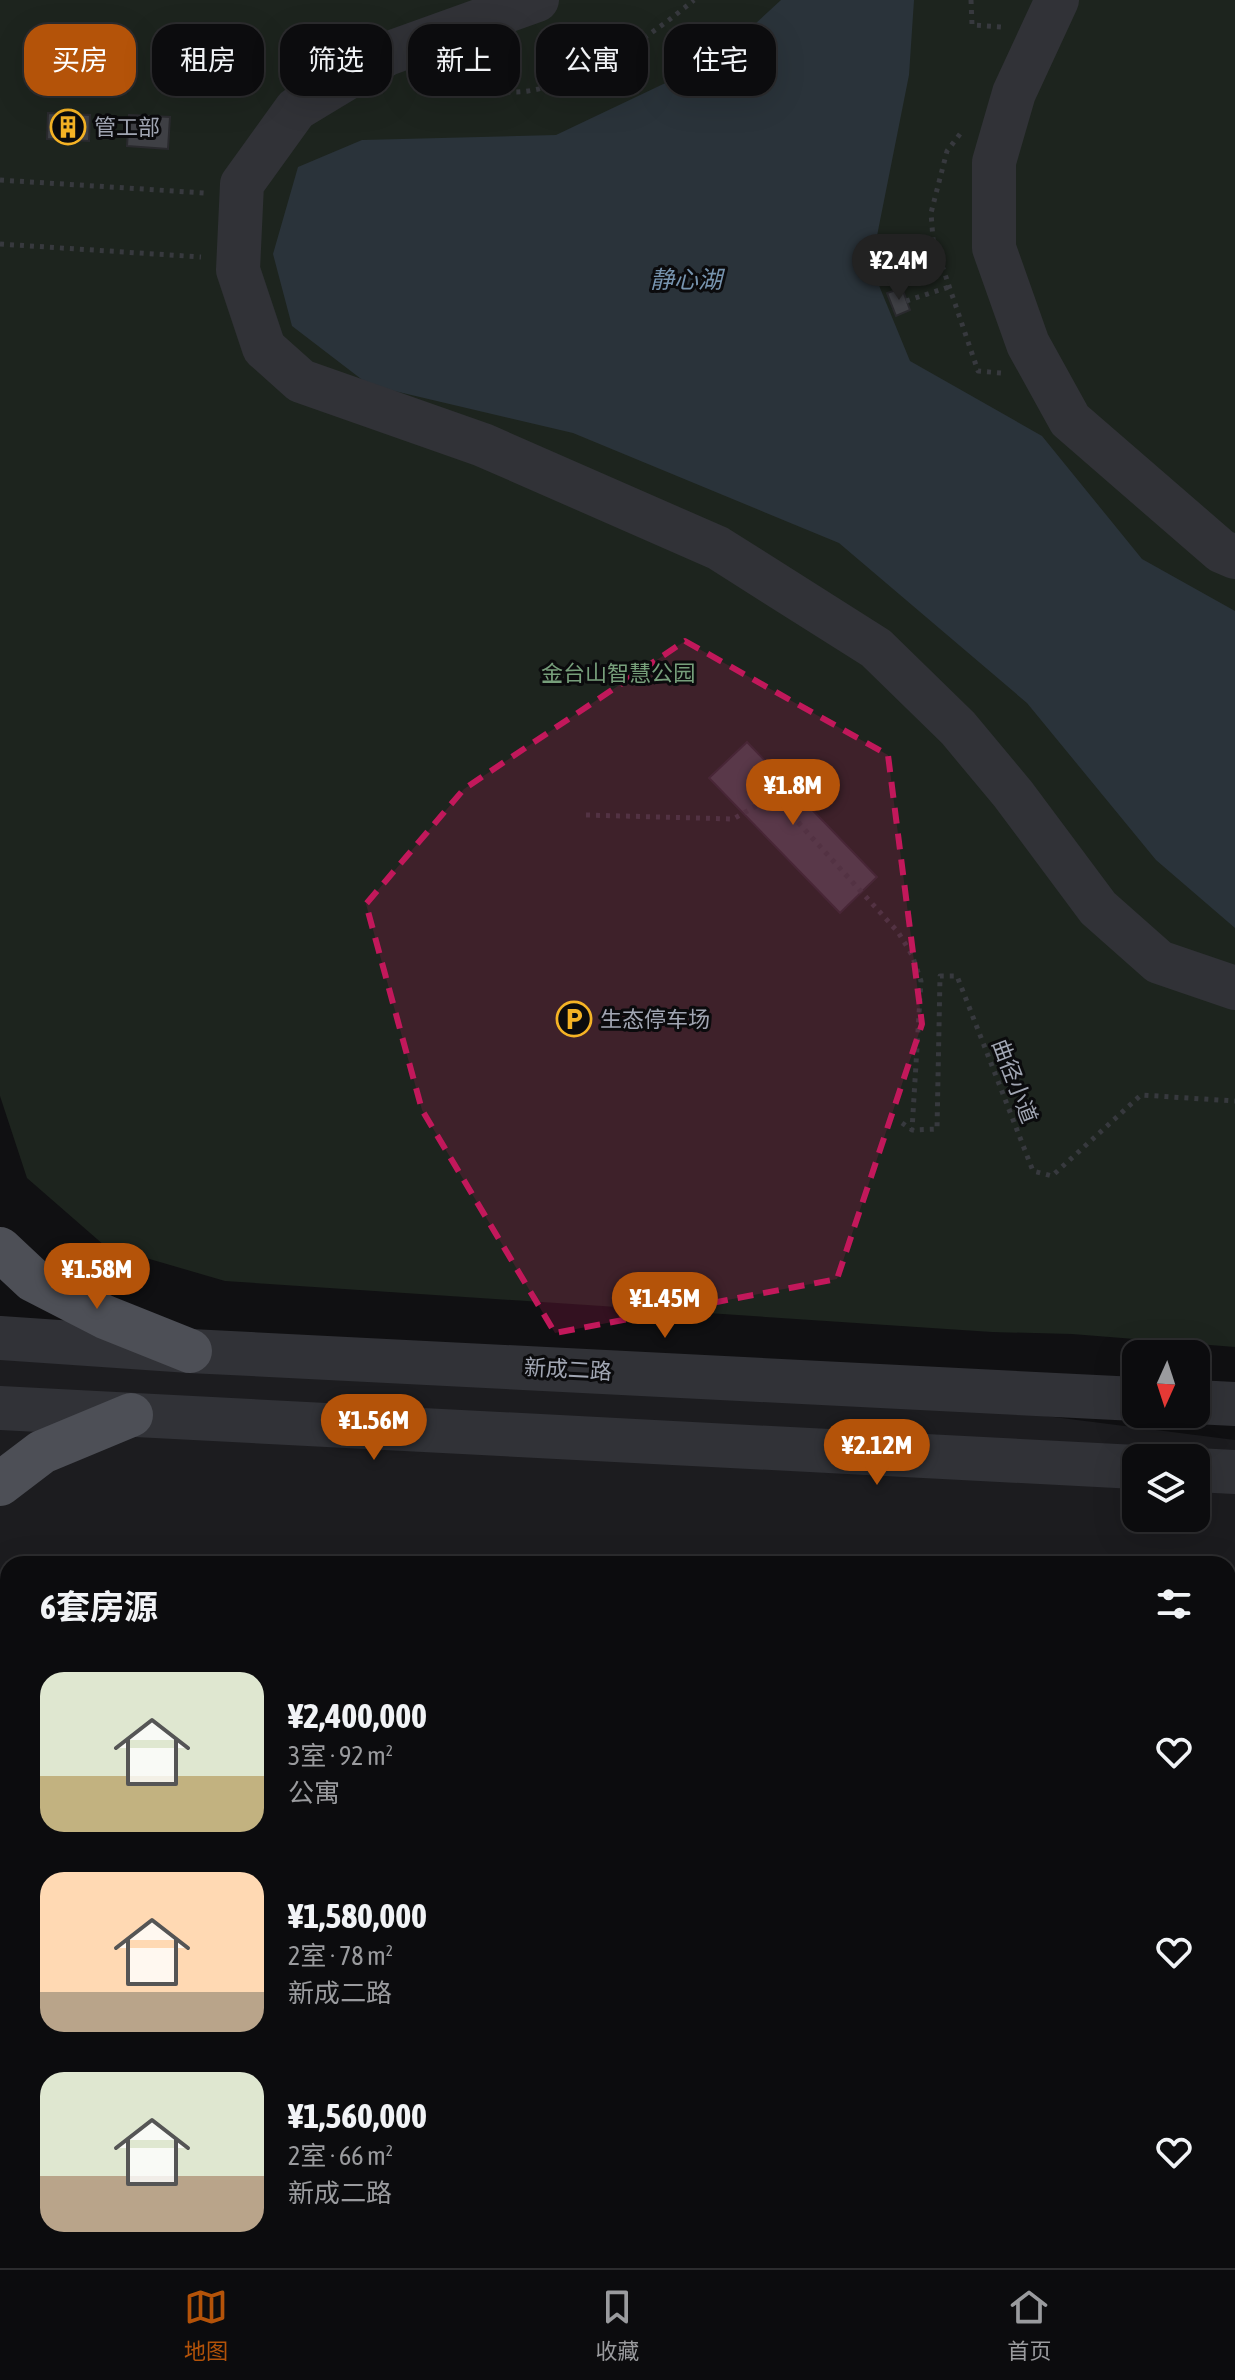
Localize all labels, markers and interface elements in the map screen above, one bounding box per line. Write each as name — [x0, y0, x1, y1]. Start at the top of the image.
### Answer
chip: 买房 — [24, 24, 136, 96]
chip: 租房 — [152, 24, 264, 96]
chip: 筛选 — [280, 24, 392, 96]
chip: 新上 — [408, 24, 520, 96]
chip: 公寓 — [536, 24, 648, 96]
chip: 住宅 — [664, 24, 776, 96]
building icon: 管工部 — [49, 108, 87, 146]
place label: 管工部 — [94, 114, 160, 140]
pin: ¥2.4M — [843, 234, 955, 302]
text: ¥2.4M — [870, 245, 928, 275]
water label: 静心湖 — [650, 266, 726, 293]
park label: 金台山智慧公园 — [541, 660, 695, 686]
pin: ¥1.8M — [737, 759, 849, 827]
text: ¥1.8M — [764, 770, 822, 800]
parking icon: 生态停车场 — [555, 1000, 593, 1038]
place label: 生态停车场 — [600, 1006, 710, 1032]
street label: 曲径小道 — [987, 1035, 1043, 1127]
pin: ¥1.58M — [32, 1243, 162, 1311]
text: ¥1.58M — [62, 1254, 132, 1284]
pin: ¥1.45M — [600, 1272, 730, 1340]
text: ¥1.45M — [630, 1283, 700, 1313]
north arrow — [1122, 1340, 1210, 1428]
map controls — [1122, 1340, 1210, 1532]
street label: 新成二路 — [523, 1354, 613, 1384]
pin: ¥1.56M — [309, 1394, 439, 1462]
text: ¥1.56M — [339, 1405, 409, 1435]
pin: ¥2.12M — [812, 1419, 942, 1487]
text: ¥2.12M — [842, 1430, 912, 1460]
button: layers — [1122, 1444, 1210, 1532]
icon: filters — [1152, 1582, 1196, 1626]
text: 6套房源 — [40, 1587, 158, 1626]
text: ¥2,400,000 — [288, 1696, 427, 1735]
icon: home — [104, 1704, 200, 1800]
icon: heart — [1152, 1730, 1196, 1774]
text: 3室 · 92 m² — [288, 1741, 393, 1771]
text: 公寓 — [288, 1778, 340, 1808]
text: ¥1,580,000 — [288, 1896, 427, 1935]
icon: home — [104, 1904, 200, 2000]
icon: heart — [1152, 1930, 1196, 1974]
text: 2室 · 78 m² — [288, 1941, 393, 1971]
text: 新成二路 — [288, 1978, 392, 2008]
text: ¥1,560,000 — [288, 2096, 427, 2135]
icon: home — [104, 2104, 200, 2200]
icon: heart — [1152, 2130, 1196, 2174]
text: 2室 · 66 m² — [288, 2141, 393, 2171]
text: 新成二路 — [288, 2178, 392, 2208]
tab: 地图 — [184, 2285, 228, 2365]
tab: 收藏 — [595, 2285, 639, 2365]
tab: 首页 — [1007, 2285, 1051, 2365]

